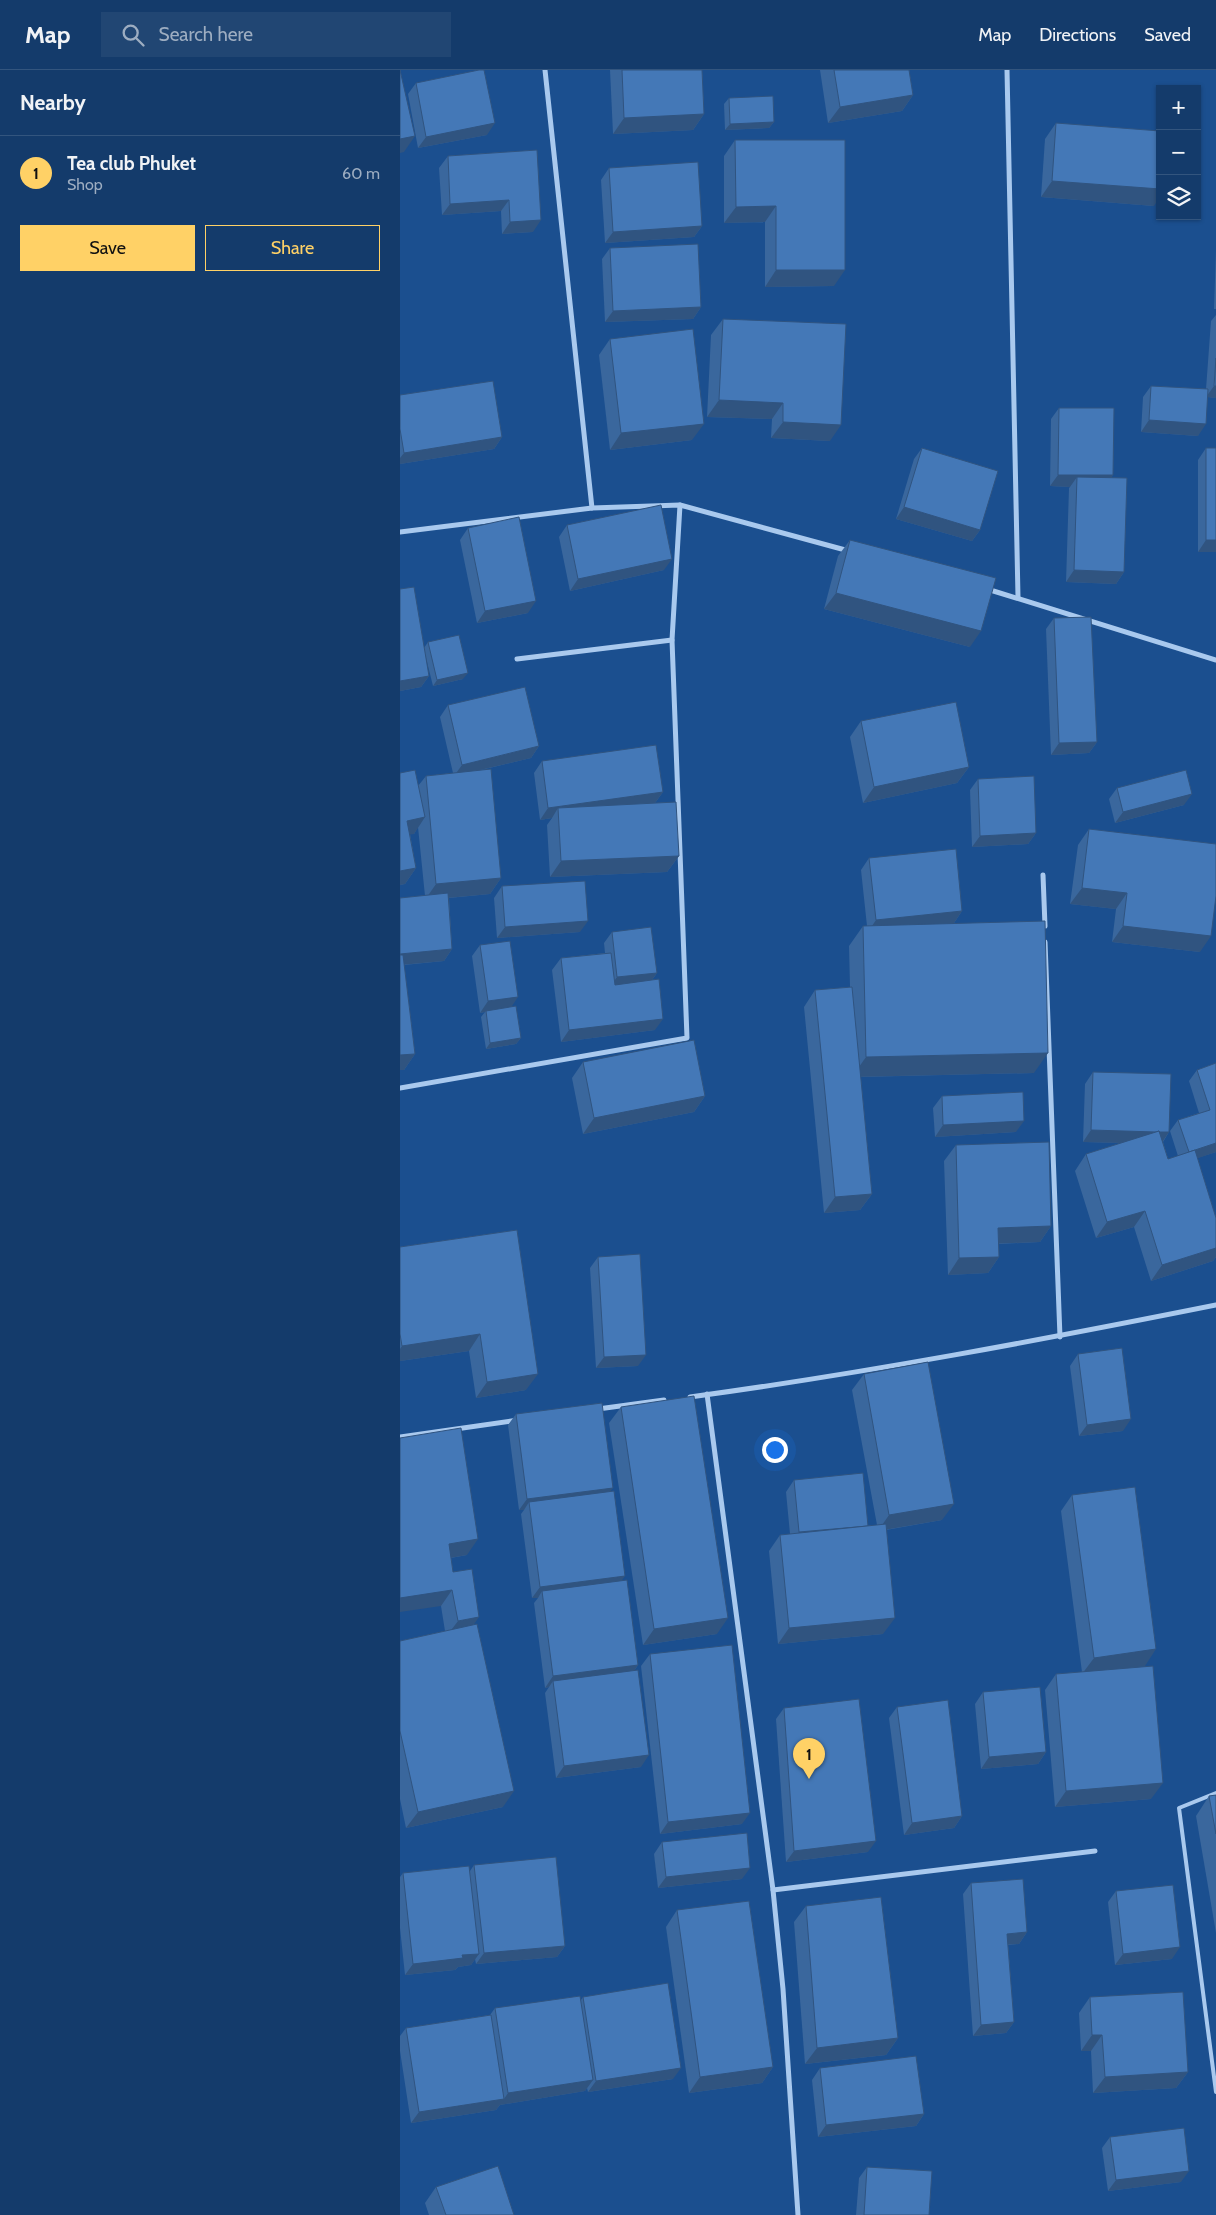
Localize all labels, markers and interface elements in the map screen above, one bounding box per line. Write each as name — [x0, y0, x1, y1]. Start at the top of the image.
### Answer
search box — [101, 12, 451, 57]
text: Map — [25, 20, 71, 49]
icon: search — [119, 21, 147, 49]
text: Search here — [159, 23, 253, 46]
text: Map — [978, 24, 1011, 46]
text: Directions — [1039, 24, 1116, 46]
text: Saved — [1144, 24, 1191, 46]
map controls — [1156, 85, 1201, 220]
button: + — [1156, 85, 1201, 130]
text: Nearby — [20, 90, 86, 115]
button: − — [1156, 130, 1201, 175]
text: Tea club Phuket — [67, 152, 196, 175]
text: 1 — [33, 164, 39, 183]
text: 60 m — [342, 164, 380, 183]
text: Shop — [67, 175, 103, 194]
button: layers — [1156, 175, 1201, 220]
button: Save — [20, 225, 195, 271]
button: Share — [205, 225, 380, 271]
your location — [762, 1437, 788, 1463]
pin: 1 — [793, 1738, 825, 1779]

